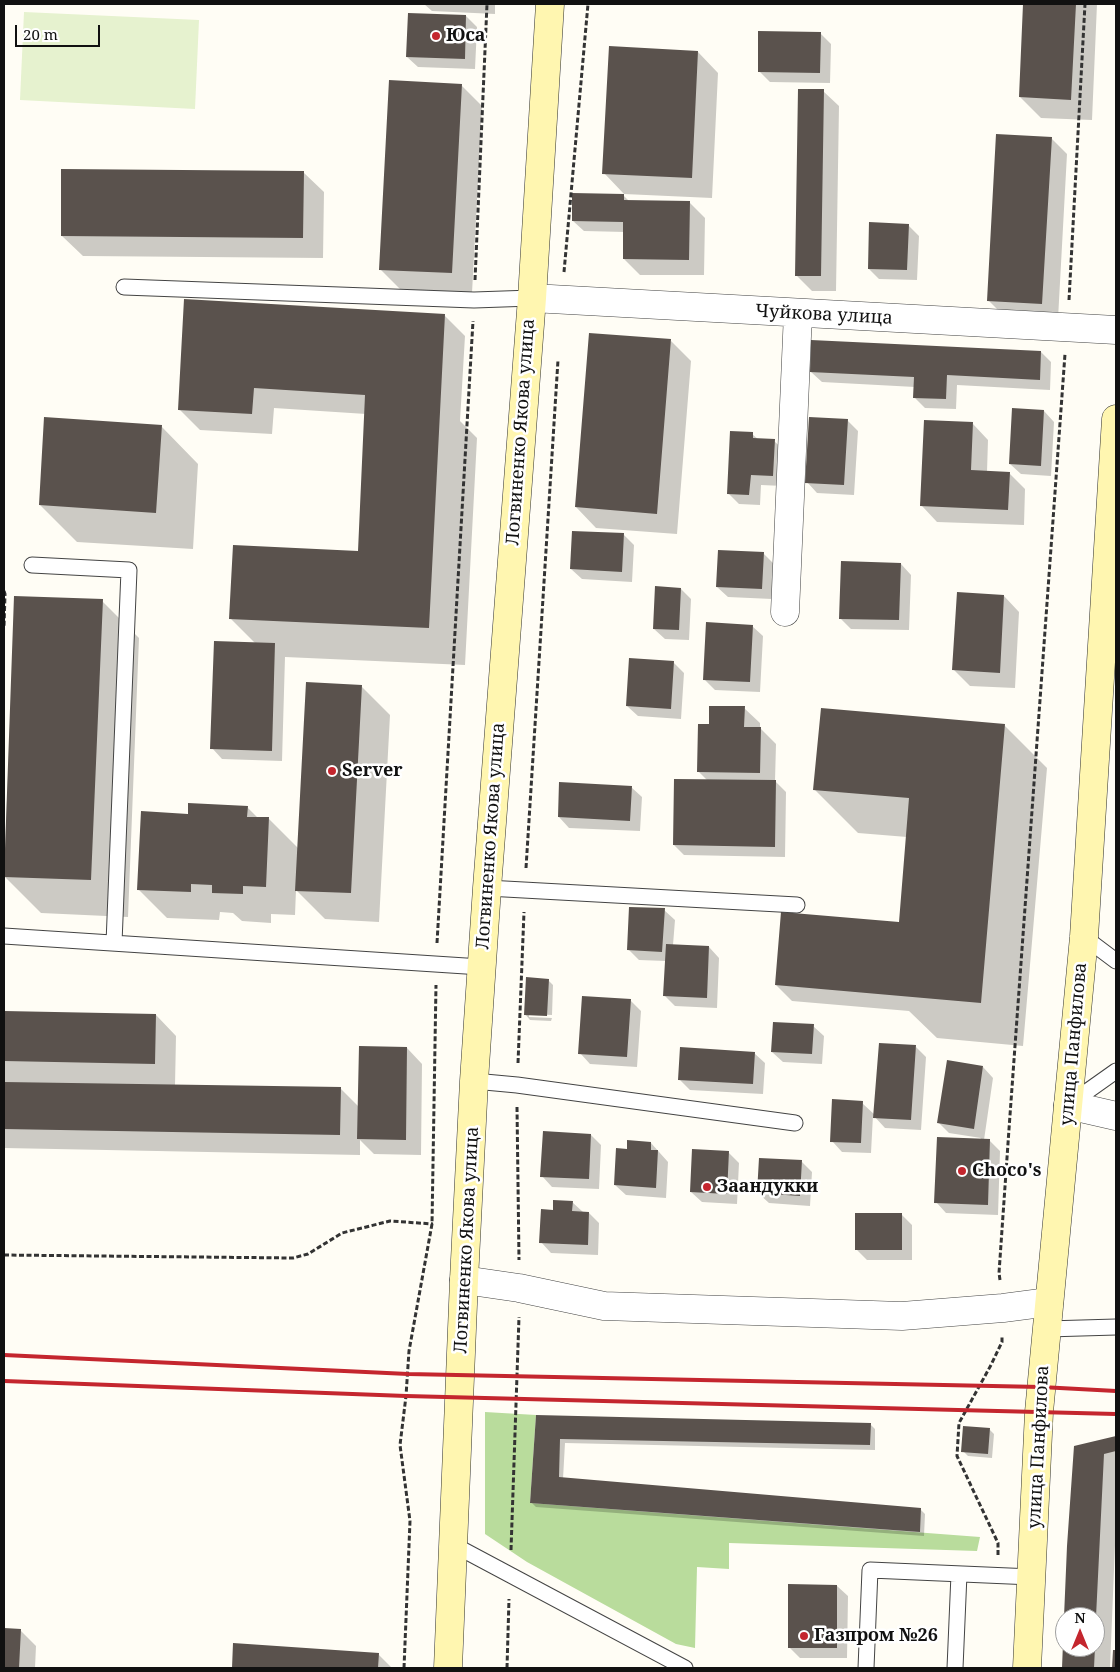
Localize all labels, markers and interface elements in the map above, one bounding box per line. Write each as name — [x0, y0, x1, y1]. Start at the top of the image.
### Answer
scale bar — [18, 15, 102, 47]
text: 20 m — [23, 24, 58, 44]
place label: Юса — [446, 25, 486, 47]
marker: Юса — [430, 30, 442, 42]
street label: Чуйкова улица — [755, 301, 893, 329]
street label: Логвиненко Якова улица — [502, 318, 540, 546]
street label: Логвиненко Якова улица — [472, 722, 510, 950]
place label: Server — [342, 760, 403, 782]
marker: Server — [326, 765, 338, 777]
street label: улица Панфилова — [1056, 962, 1092, 1126]
street label: Логвиненко Якова улица — [450, 1126, 484, 1354]
place label: Choco's — [972, 1160, 1042, 1182]
marker: Choco's — [956, 1165, 968, 1177]
place label: Заандукки — [717, 1176, 818, 1198]
marker: Заандукки — [701, 1181, 713, 1193]
street label: улица Панфилова — [1024, 1365, 1054, 1529]
north arrow — [1055, 1607, 1105, 1657]
text: N — [1074, 1608, 1086, 1627]
place label: Газпром №26 — [814, 1625, 938, 1647]
marker: Газпром №26 — [798, 1630, 810, 1642]

